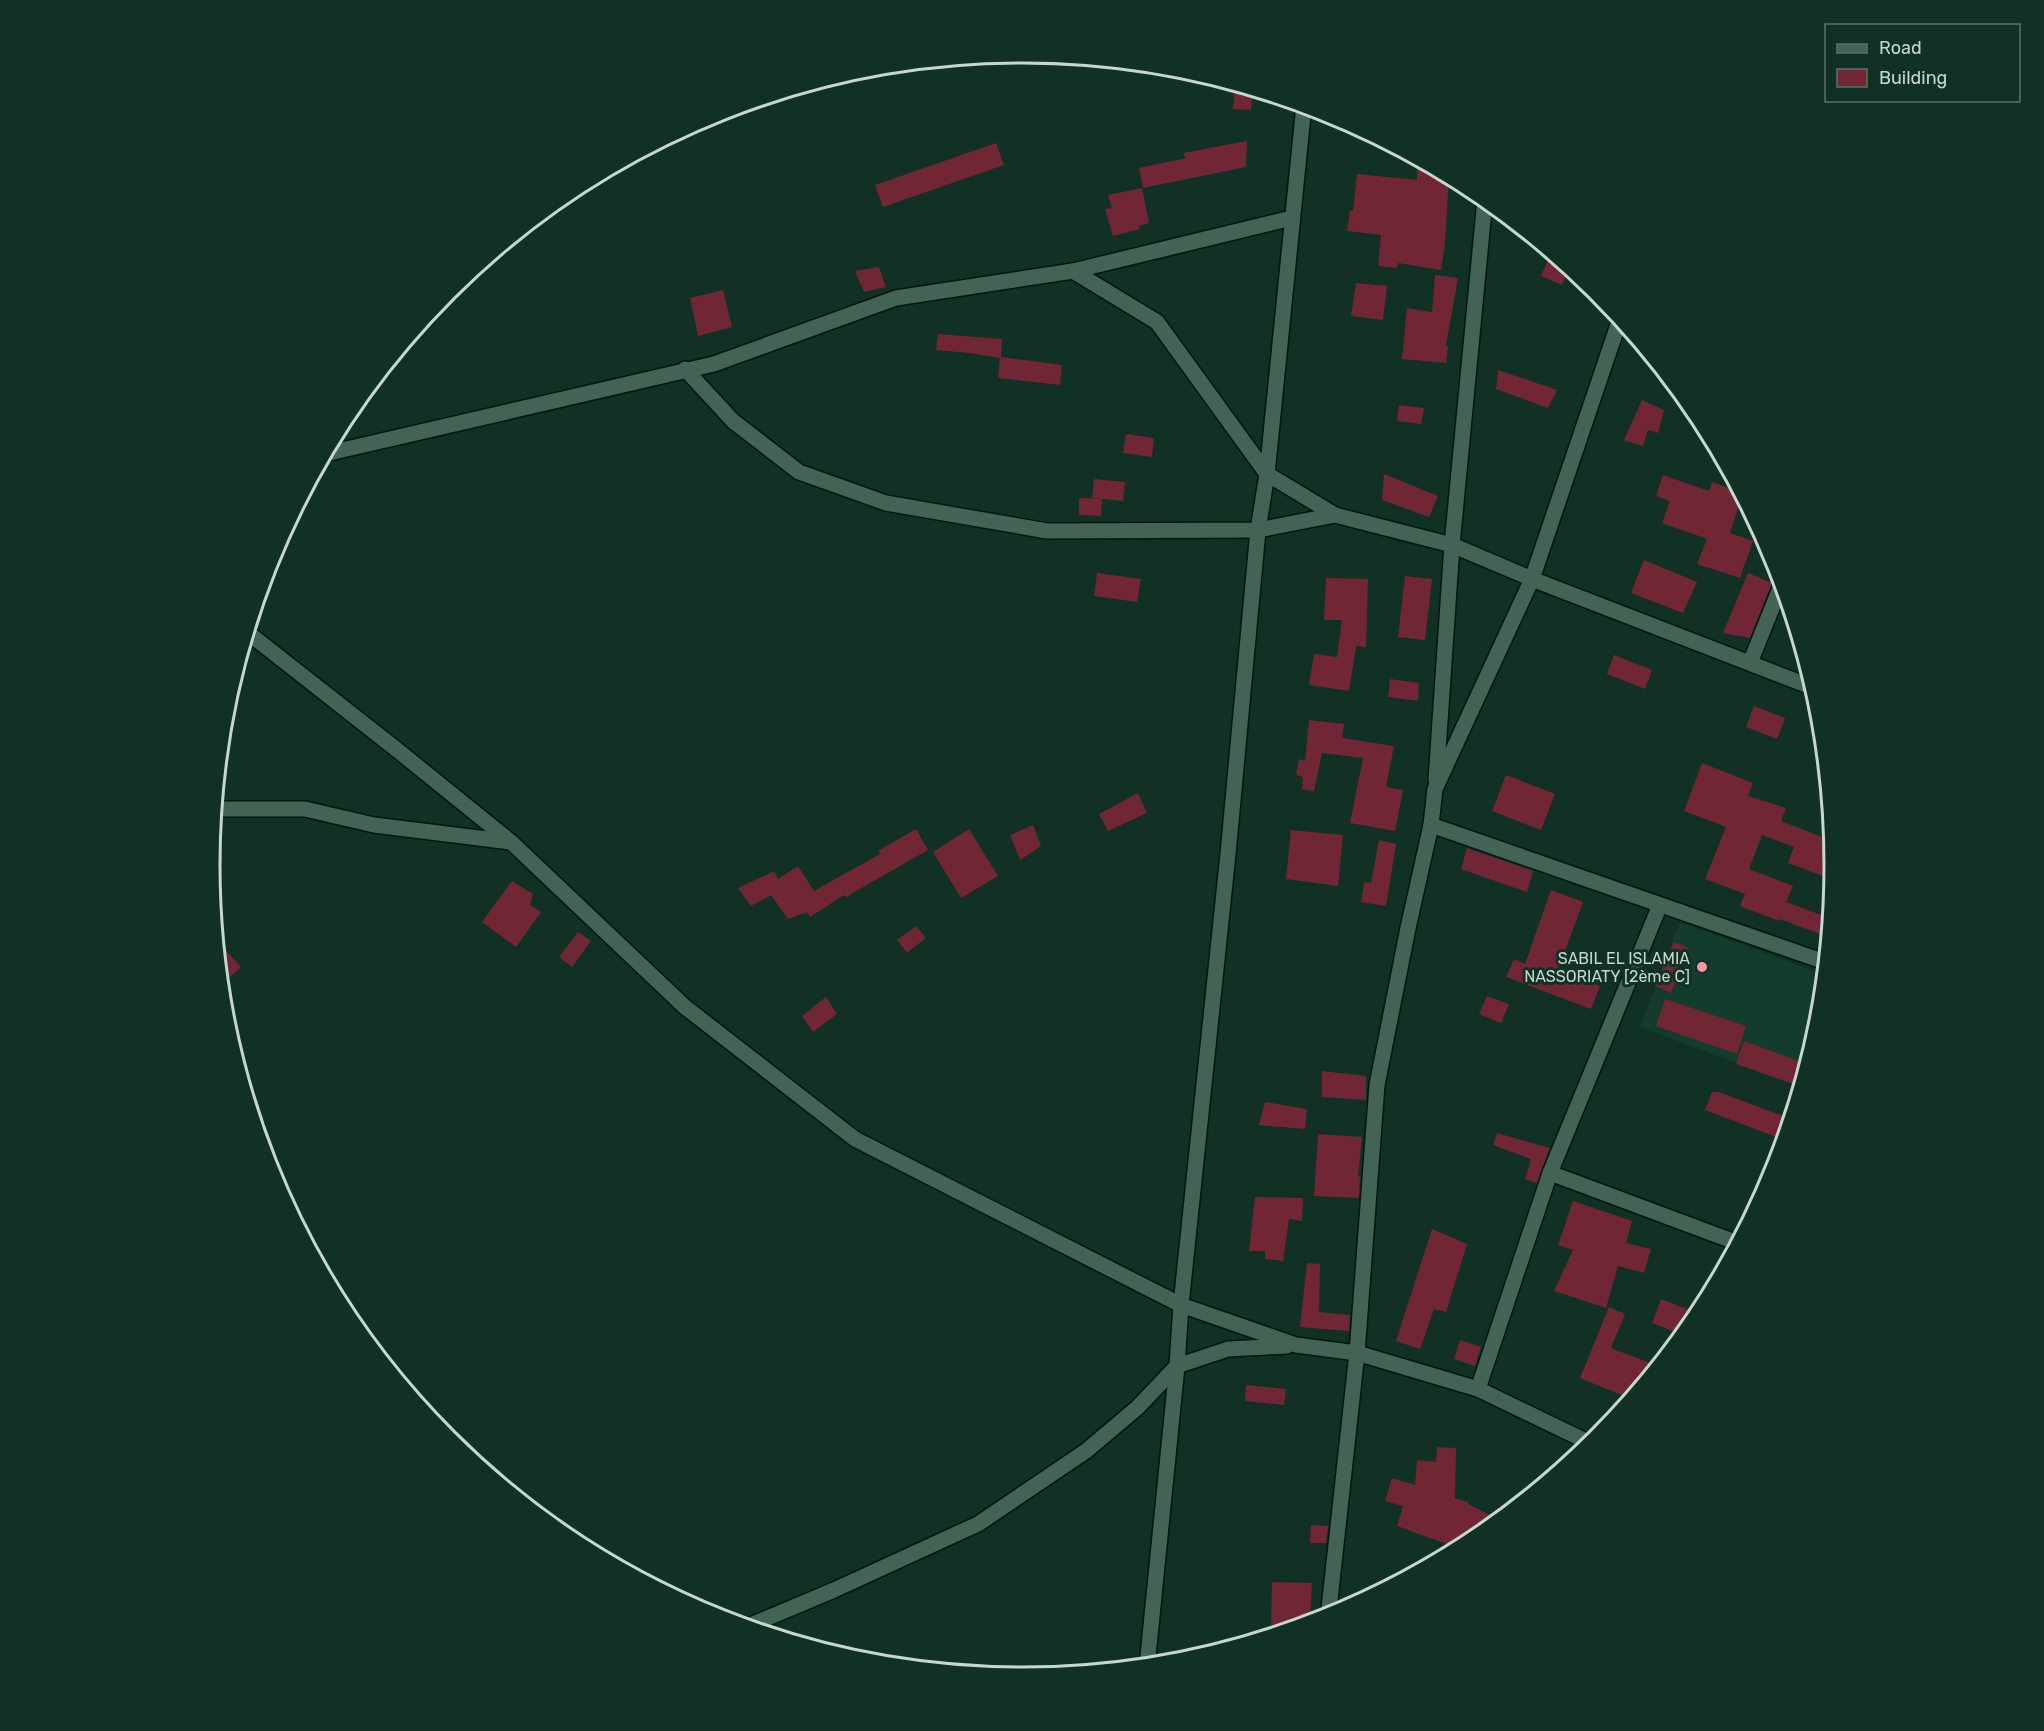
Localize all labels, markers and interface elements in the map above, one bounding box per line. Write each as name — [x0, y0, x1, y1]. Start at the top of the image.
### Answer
legend — [1825, 24, 2020, 102]
text: Road — [1879, 37, 1922, 59]
text: Building — [1879, 67, 1947, 89]
place label: SABIL EL ISLAMIA NASSORIATY [2ème C] — [1524, 949, 1690, 986]
marker: SABIL EL ISLAMIA NASSORIATY [2ème C] — [1695, 960, 1709, 974]

